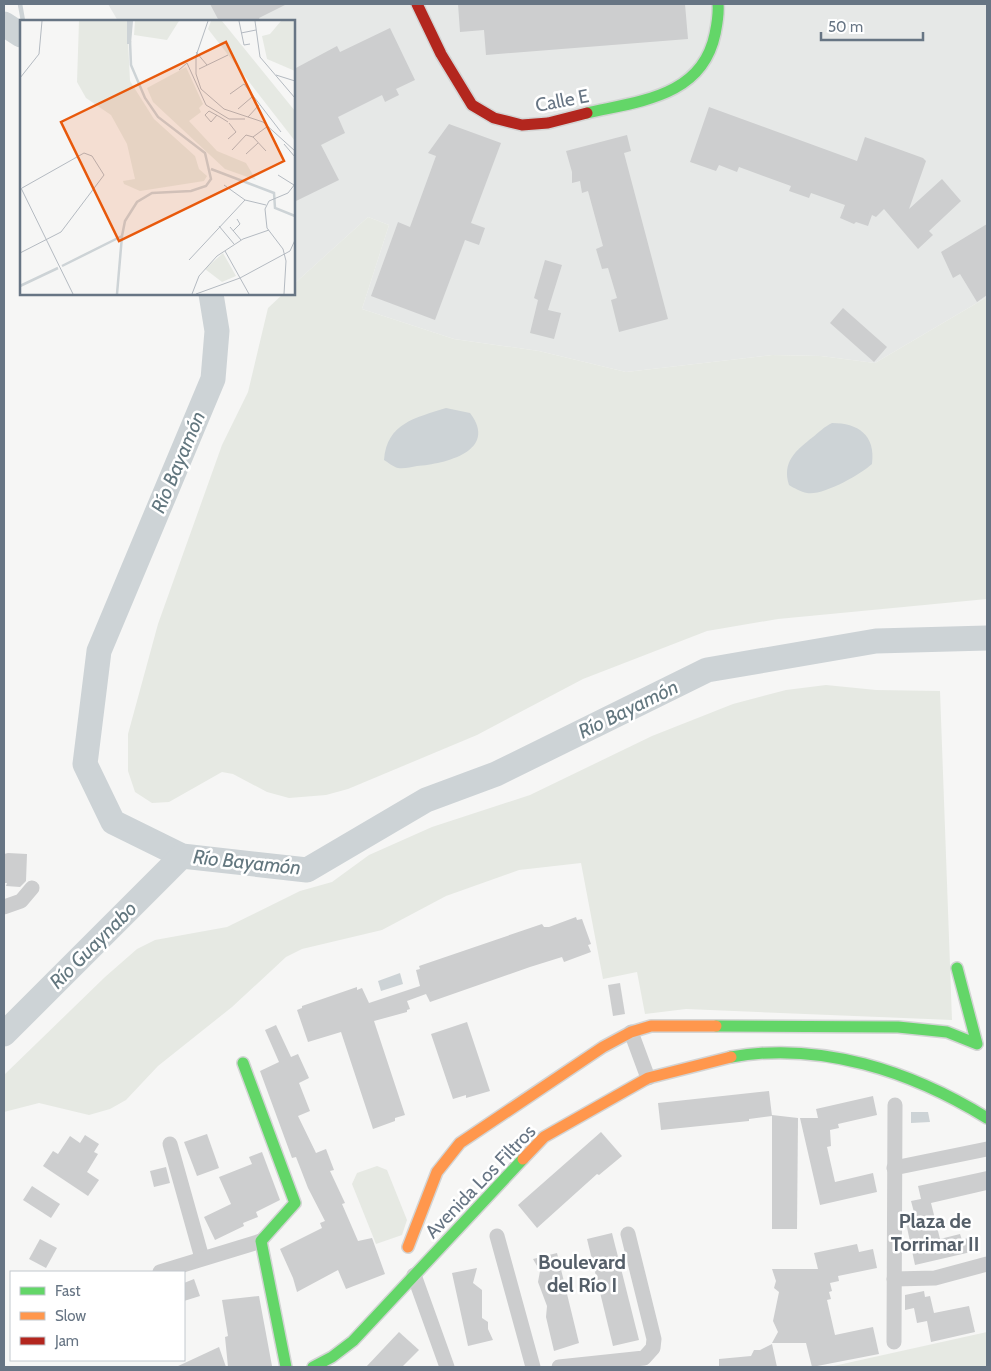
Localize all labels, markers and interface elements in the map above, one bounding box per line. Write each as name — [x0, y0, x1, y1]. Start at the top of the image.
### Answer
scale bar — [821, 10, 924, 42]
text: 50 m — [828, 18, 863, 36]
inset map — [20, 20, 295, 295]
street label: Calle E — [533, 84, 591, 117]
water label: Río Bayamón — [146, 407, 210, 517]
water label: Río Bayamón — [574, 674, 682, 744]
water label: Río Bayamón — [192, 844, 302, 880]
water label: Río Guaynabo — [44, 896, 142, 994]
street label: Avenida Los Filtros — [420, 1120, 541, 1243]
district label: Plaza de Torrimar II — [891, 1209, 979, 1256]
district label: Boulevard del Río I — [538, 1250, 626, 1297]
legend — [10, 1271, 185, 1361]
text: Fast — [55, 1282, 80, 1300]
text: Slow — [55, 1307, 86, 1325]
text: Jam — [54, 1332, 79, 1350]

